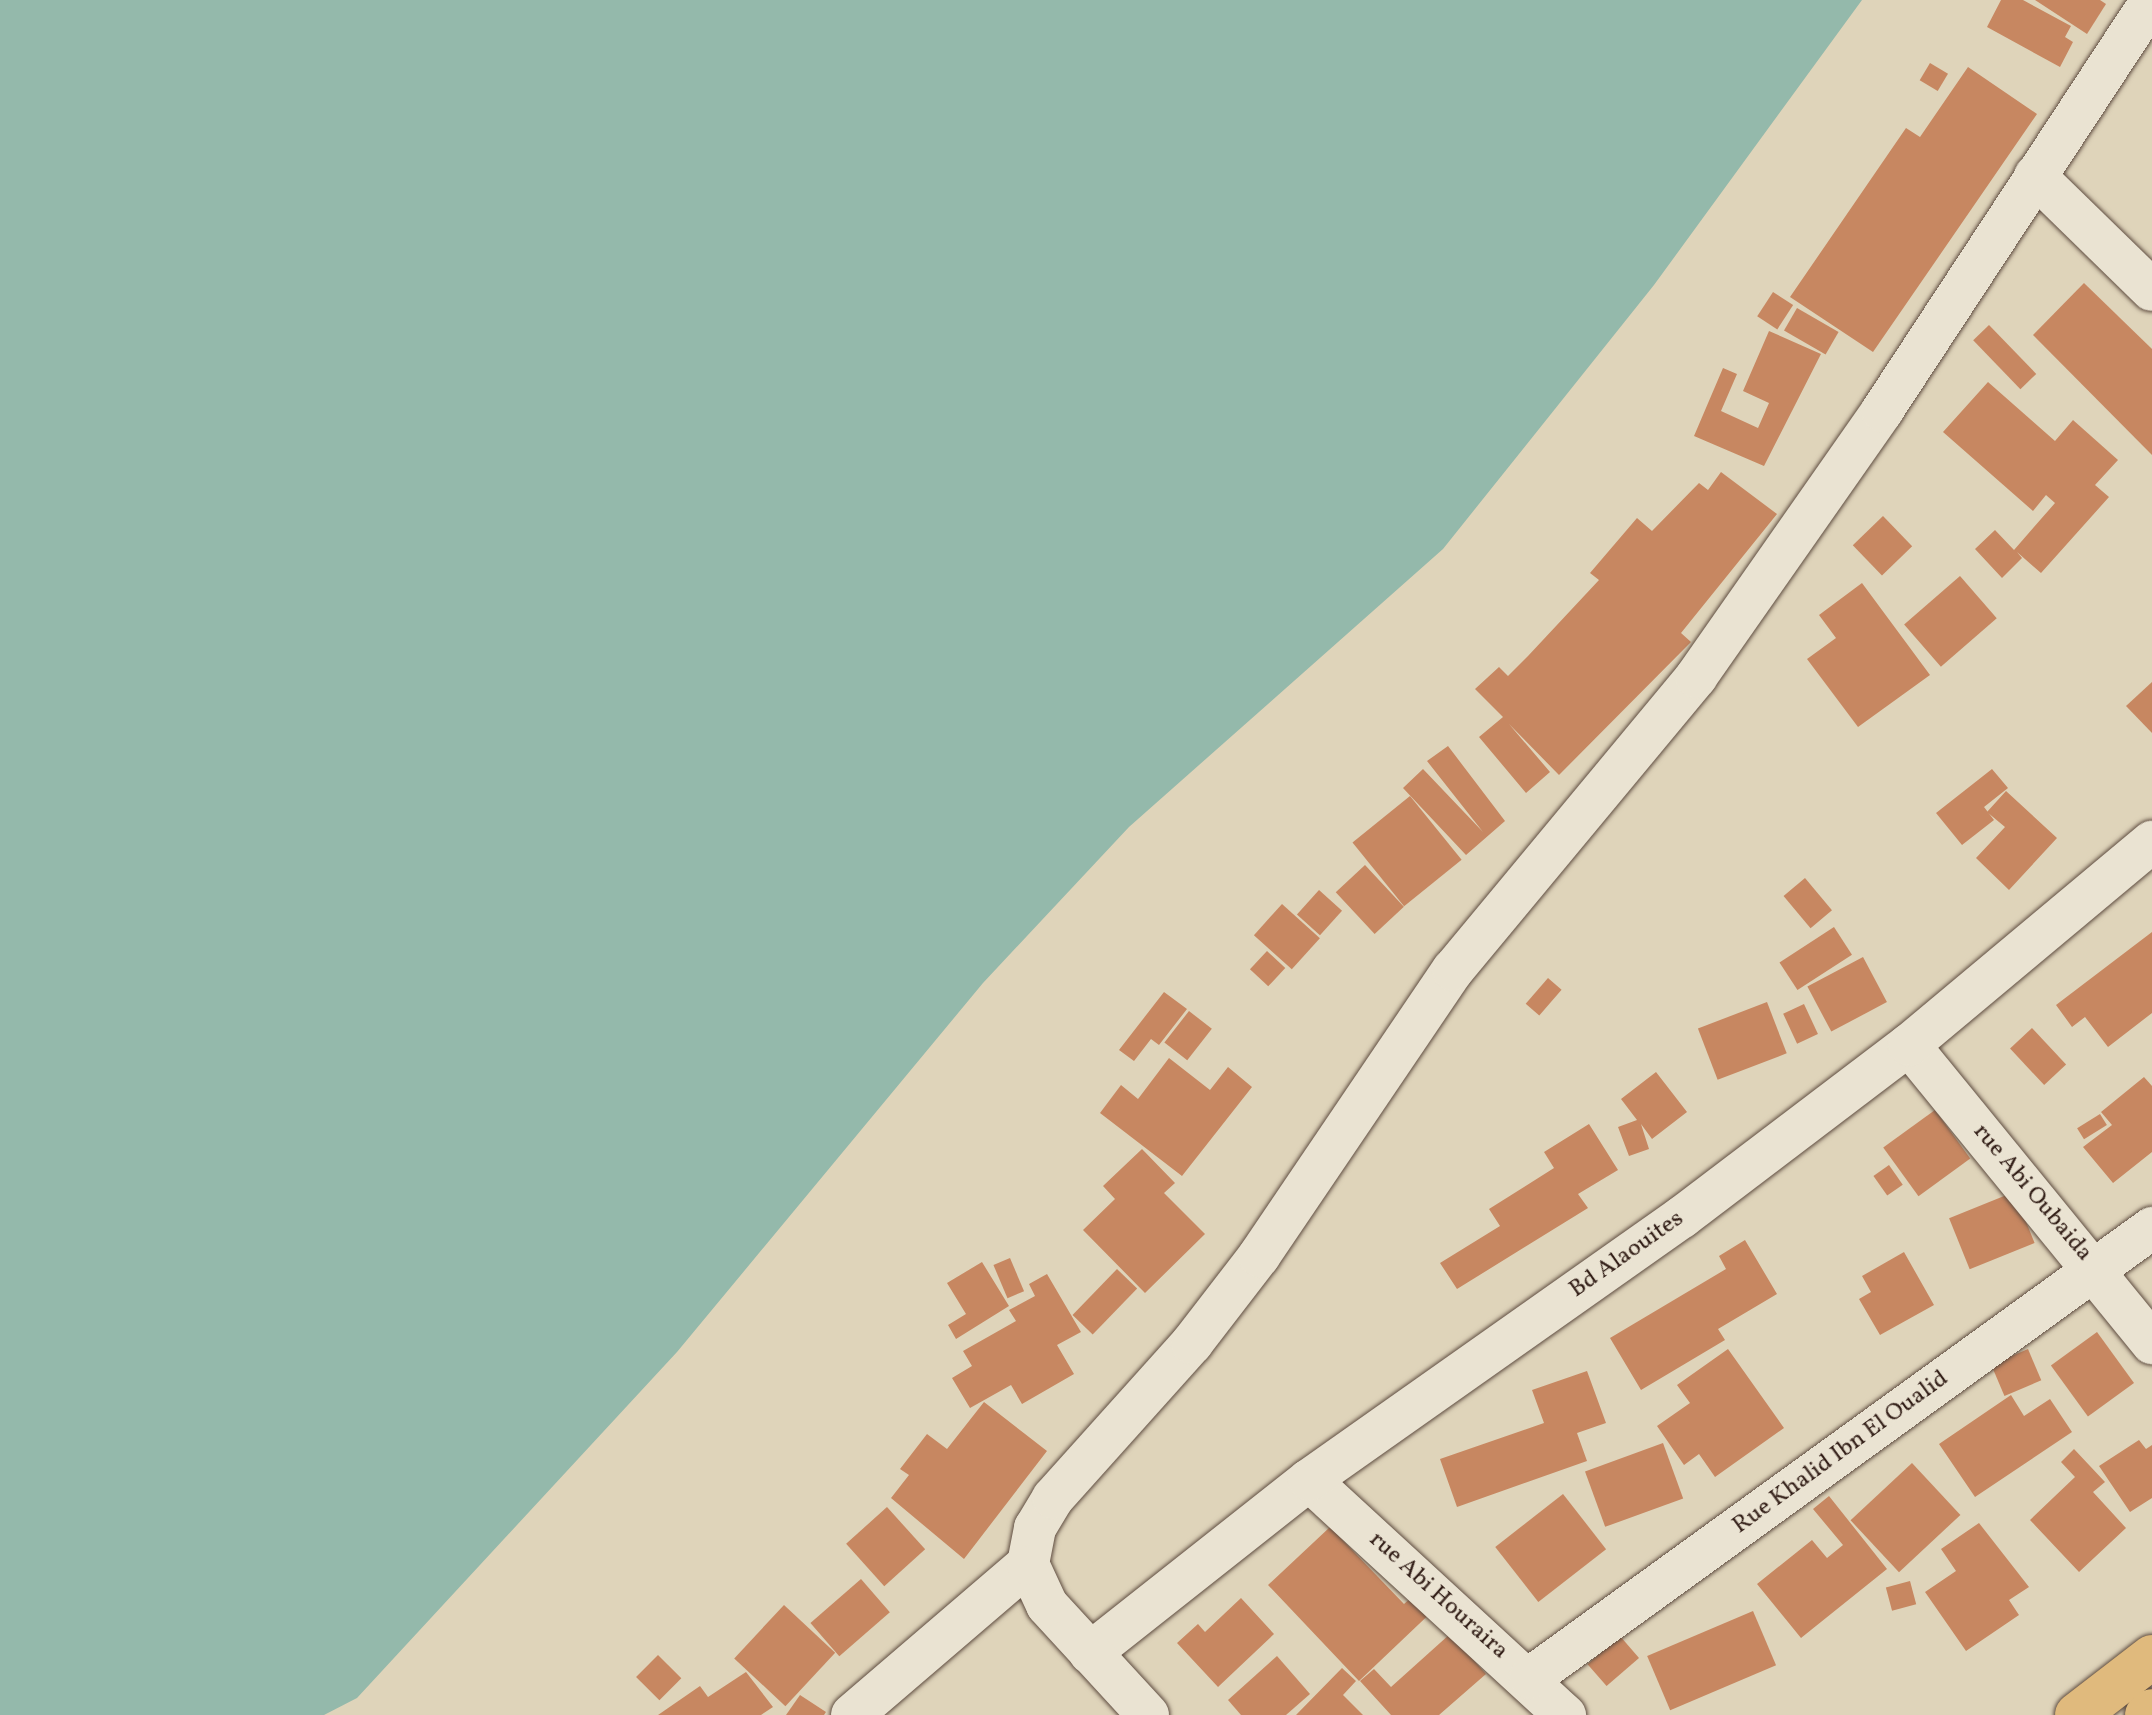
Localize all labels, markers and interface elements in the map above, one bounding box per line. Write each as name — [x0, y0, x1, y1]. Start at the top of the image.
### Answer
street label: rue Abi Oubaida — [1966, 1118, 2098, 1268]
street label: Bd Alaouites — [1564, 1205, 1690, 1305]
street label: Rue Khalid Ibn El Oualid — [1728, 1365, 1954, 1541]
street label: rue Abi Houraira — [1362, 1526, 1514, 1666]

